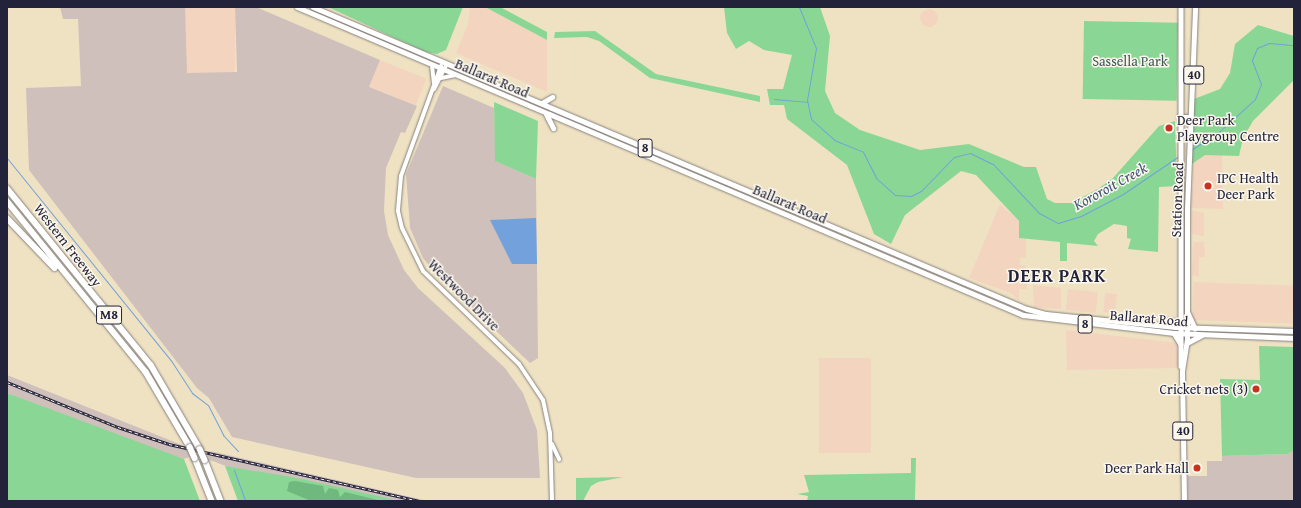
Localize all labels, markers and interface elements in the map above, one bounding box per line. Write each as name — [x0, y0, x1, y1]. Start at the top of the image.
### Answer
park label: Sassella Park — [1092, 53, 1168, 69]
street label: Ballarat Road — [453, 55, 531, 101]
road number: 40 — [1183, 64, 1205, 86]
place label: Deer Park Playgroup Centre — [1177, 112, 1279, 144]
marker: Deer Park Playgroup Centre — [1164, 123, 1174, 133]
road number: 8 — [637, 137, 653, 159]
water label: Kororoit Creek — [1070, 158, 1150, 214]
street label: Station Road — [1167, 162, 1187, 238]
place label: IPC Health Deer Park — [1217, 170, 1279, 202]
marker: IPC Health Deer Park — [1202, 180, 1214, 192]
street label: Ballarat Road — [751, 181, 829, 227]
street label: Western Freeway — [30, 200, 106, 290]
street label: Westwood Drive — [425, 256, 503, 334]
district label: DEER PARK — [1008, 265, 1106, 287]
road number: M8 — [96, 304, 122, 326]
street label: Ballarat Road — [1109, 306, 1189, 330]
road number: 8 — [1077, 313, 1093, 335]
place label: Cricket nets (3) — [1160, 381, 1248, 397]
marker: Cricket nets (3) — [1251, 384, 1261, 394]
road number: 40 — [1172, 420, 1194, 442]
place label: Deer Park Hall — [1105, 460, 1189, 476]
marker: Deer Park Hall — [1192, 463, 1202, 473]

